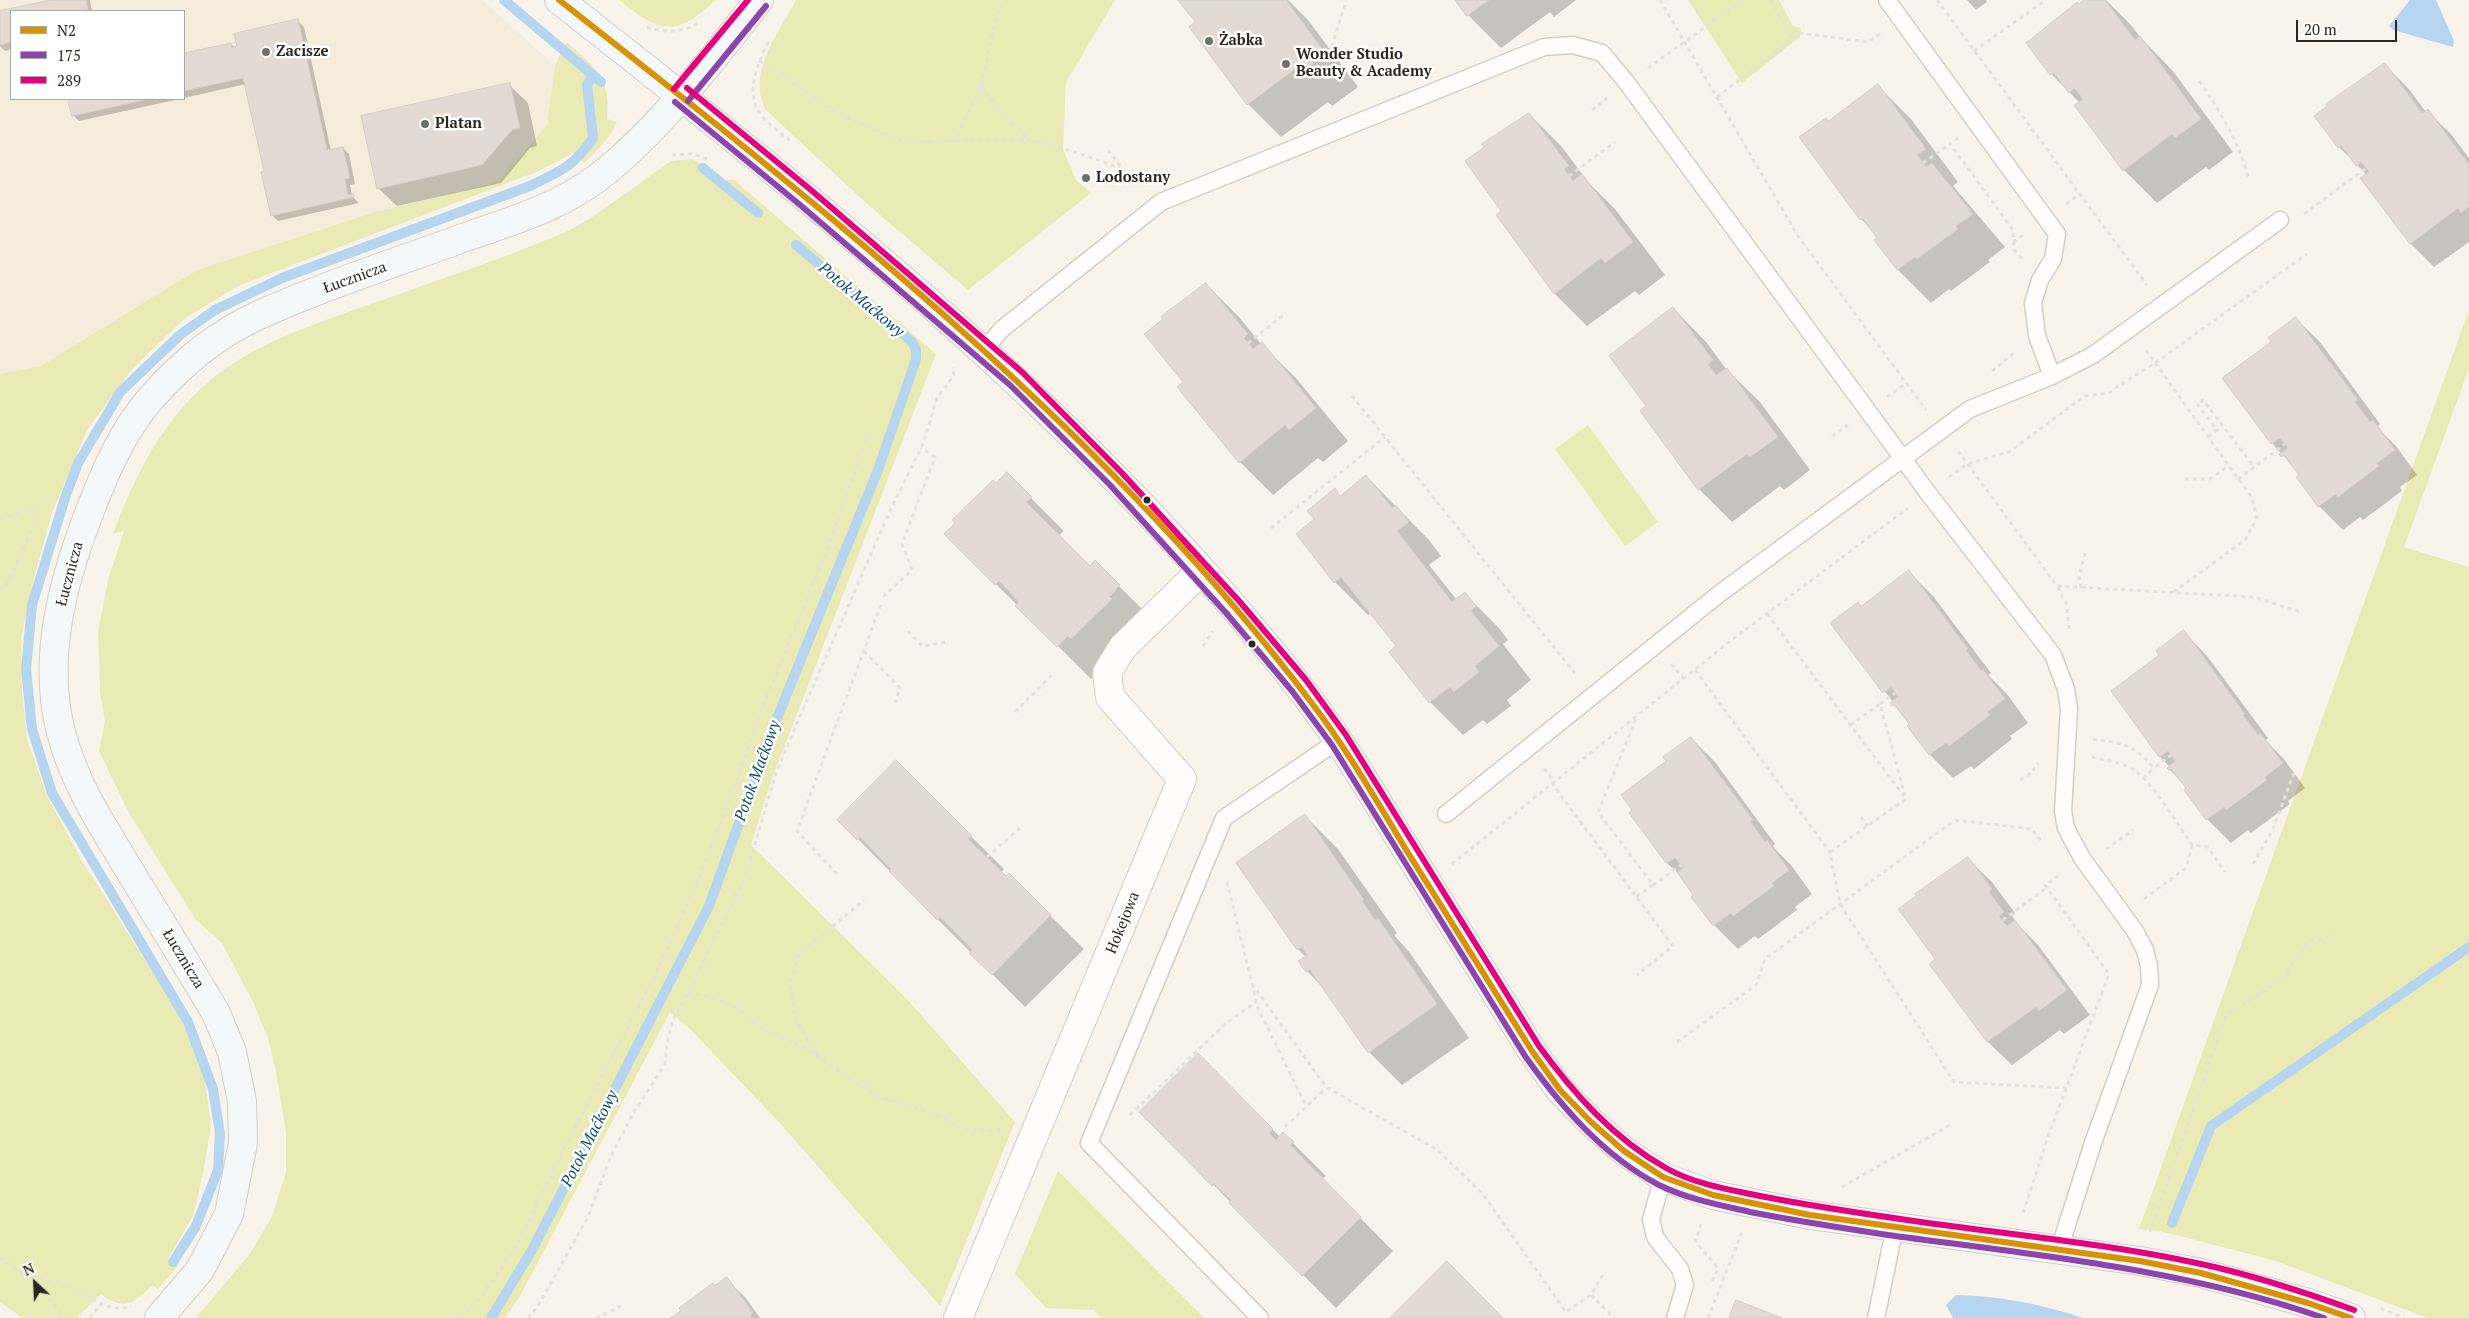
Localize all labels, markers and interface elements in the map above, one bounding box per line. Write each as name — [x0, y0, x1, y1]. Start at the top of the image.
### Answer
legend — [10, 10, 185, 100]
scale bar — [2299, 10, 2400, 42]
text: 20 m — [2304, 19, 2337, 39]
text: N2 — [57, 20, 76, 40]
place label: Żabka — [1219, 32, 1263, 50]
marker: Żabka — [1203, 35, 1215, 47]
place label: Zacisze — [276, 43, 328, 61]
text: 175 — [57, 45, 81, 65]
marker: Zacisze — [260, 46, 272, 58]
place label: Wonder Studio Beauty & Academy — [1296, 46, 1432, 81]
marker: Wonder Studio Beauty & Academy — [1280, 58, 1292, 70]
text: 289 — [57, 70, 81, 90]
place label: Platan — [435, 115, 482, 133]
marker: Platan — [419, 118, 431, 130]
place label: Lodostany — [1096, 169, 1170, 187]
marker: Lodostany — [1080, 172, 1092, 184]
street label: Łucznicza — [321, 258, 389, 298]
water label: Potok Maćkowy — [814, 259, 908, 341]
unlabelled marker — [1142, 495, 1152, 505]
street label: Łucznicza — [53, 540, 87, 608]
unlabelled marker — [1247, 639, 1257, 649]
water label: Potok Maćkowy — [731, 718, 785, 824]
street label: Hokejowa — [1102, 889, 1144, 957]
street label: Łucznicza — [158, 926, 208, 992]
water label: Potok Maćkowy — [557, 1088, 623, 1190]
north arrow — [10, 1258, 60, 1308]
text: N — [20, 1258, 37, 1280]

